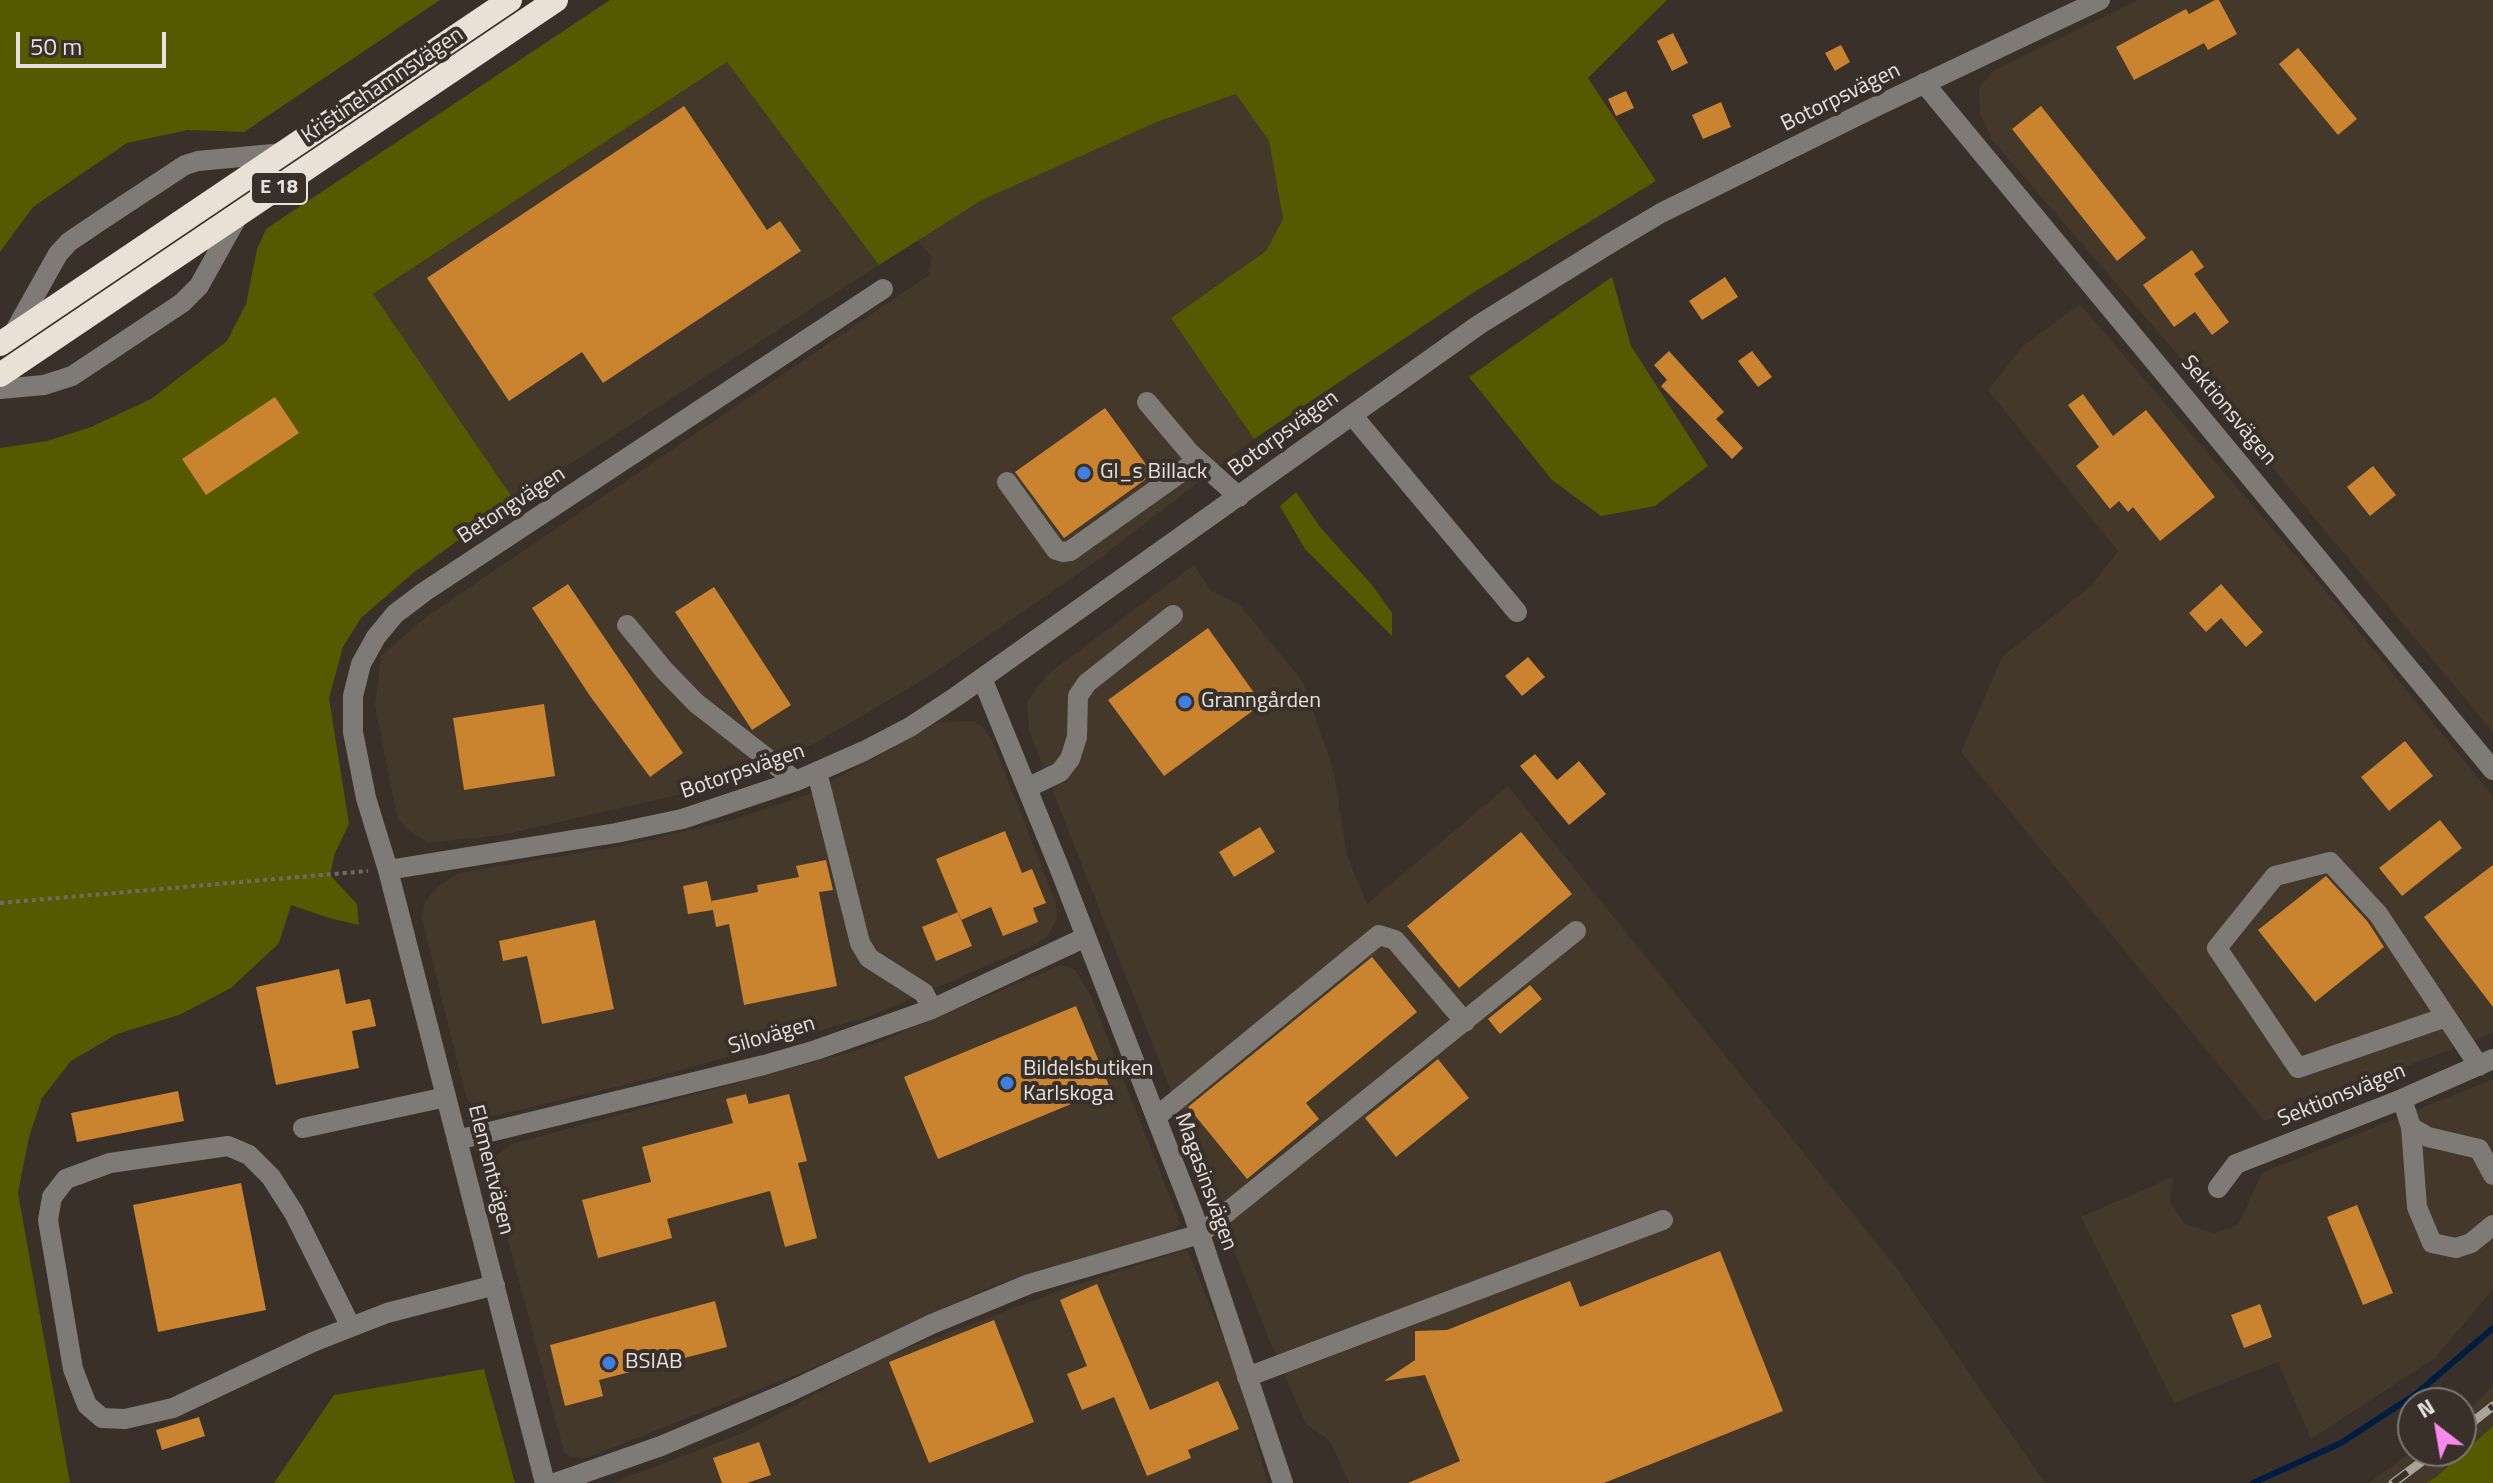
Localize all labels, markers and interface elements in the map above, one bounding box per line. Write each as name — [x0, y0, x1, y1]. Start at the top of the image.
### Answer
scale bar — [20, 16, 170, 66]
street label: Kristinehamnsvägen — [297, 22, 469, 150]
text: 50 m — [30, 28, 82, 64]
street label: Botorpsvägen — [1777, 58, 1905, 138]
road number: E 18 — [251, 172, 307, 204]
street label: Sektionsvägen — [2174, 351, 2282, 471]
street label: Botorpsvägen — [1224, 385, 1344, 483]
place label: Gl_s Billack — [1100, 460, 1207, 486]
street label: Betongvägen — [453, 462, 571, 550]
marker: Gl_s Billack — [1075, 464, 1093, 482]
place label: Granngården — [1201, 689, 1321, 715]
marker: Granngården — [1176, 693, 1194, 711]
street label: Botorpsvägen — [678, 738, 808, 806]
street label: Silovägen — [726, 1011, 818, 1061]
place label: Bildelsbutiken Karlskoga — [1023, 1057, 1153, 1108]
street label: Sektionsvägen — [2274, 1058, 2410, 1134]
marker: Bildelsbutiken Karlskoga — [998, 1074, 1016, 1092]
street label: Elementvägen — [461, 1102, 519, 1238]
street label: Magasinsvägen — [1168, 1110, 1242, 1254]
place label: BSIAB — [625, 1350, 683, 1376]
marker: BSIAB — [600, 1354, 618, 1372]
north arrow — [2397, 1387, 2477, 1467]
text: N — [2410, 1390, 2441, 1427]

